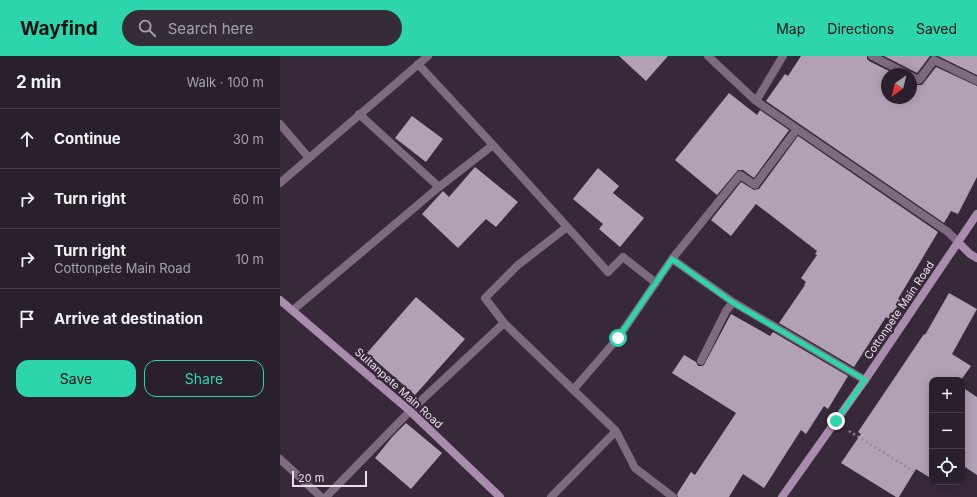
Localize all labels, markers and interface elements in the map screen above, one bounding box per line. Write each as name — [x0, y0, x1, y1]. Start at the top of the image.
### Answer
search box — [122, 10, 402, 46]
text: Wayfind — [20, 17, 98, 40]
icon: search — [136, 17, 158, 39]
text: Search here — [168, 19, 253, 38]
text: Map — [776, 20, 805, 37]
text: Directions — [827, 20, 894, 37]
text: Saved — [916, 20, 957, 37]
north arrow — [881, 68, 917, 104]
text: 2 min — [16, 72, 61, 92]
text: Walk · 100 m — [186, 74, 264, 90]
icon: ahead — [16, 128, 38, 150]
text: Continue — [54, 129, 121, 148]
text: 30 m — [233, 131, 264, 147]
icon: right — [16, 188, 38, 210]
text: Turn right — [54, 189, 126, 208]
text: 60 m — [233, 191, 264, 207]
text: Turn right — [54, 241, 126, 260]
icon: right — [16, 248, 38, 270]
text: 10 m — [235, 251, 264, 267]
street label: Cottonpete Main Road — [861, 258, 937, 362]
text: Cottonpete Main Road — [54, 260, 191, 276]
icon: arrive — [16, 308, 38, 330]
text: Arrive at destination — [54, 309, 203, 328]
route start — [609, 329, 627, 347]
street label: Sultanpete Main Road — [352, 345, 446, 431]
button: Save — [16, 360, 136, 397]
button: Share — [144, 360, 264, 397]
map controls — [929, 377, 965, 485]
button: + — [929, 377, 965, 413]
route end — [827, 412, 845, 430]
button: − — [929, 413, 965, 449]
button: locate — [929, 449, 965, 485]
scale bar — [292, 469, 367, 488]
text: 20 m — [298, 471, 324, 485]

